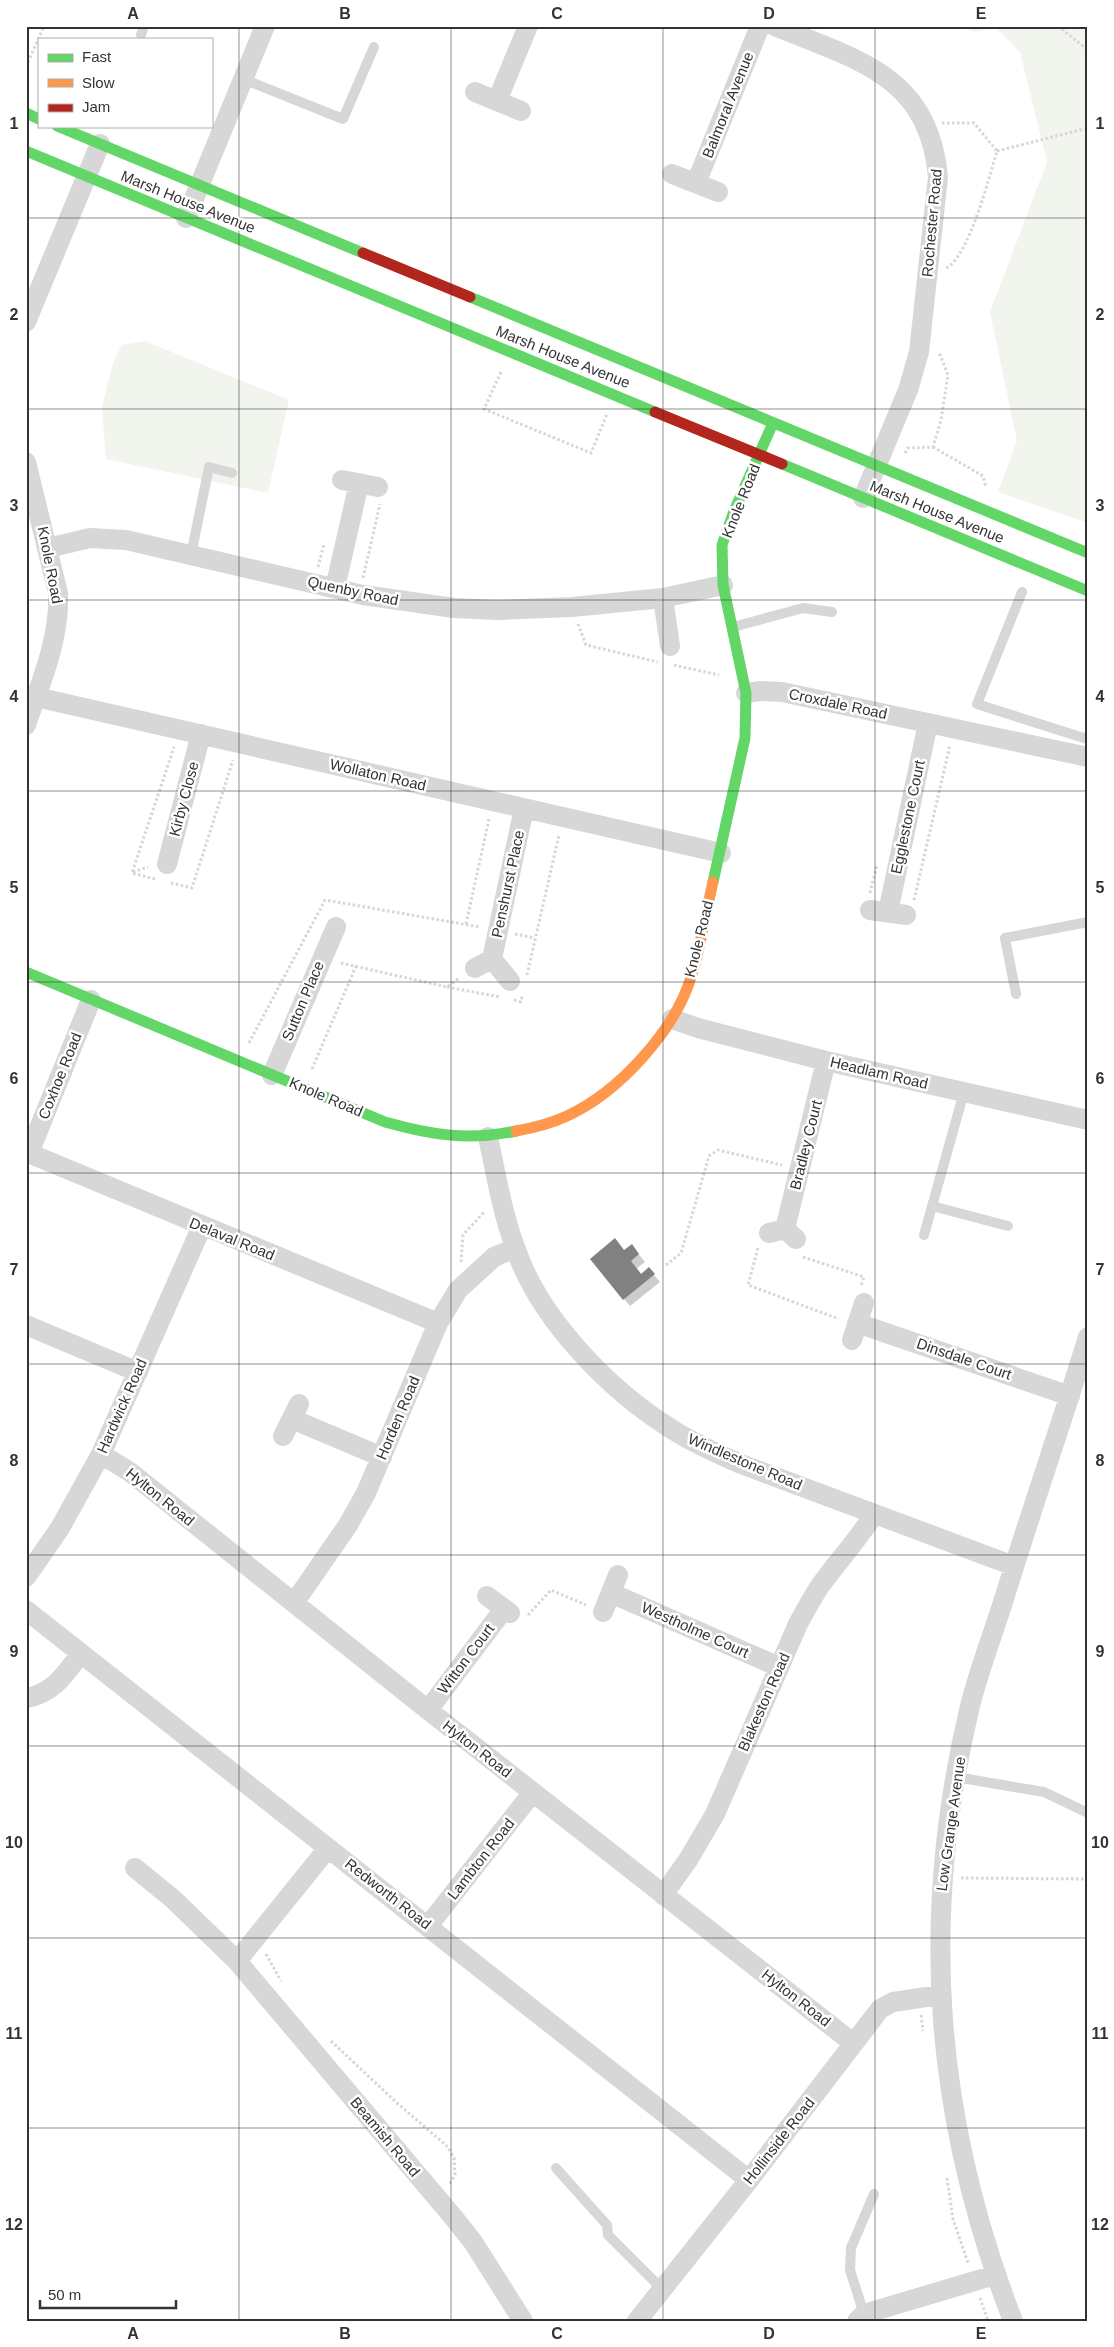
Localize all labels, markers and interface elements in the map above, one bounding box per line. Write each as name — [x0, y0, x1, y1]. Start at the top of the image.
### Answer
text: A — [127, 5, 139, 22]
text: B — [339, 5, 351, 22]
text: C — [551, 5, 563, 22]
text: D — [763, 5, 775, 22]
text: E — [976, 5, 987, 22]
legend — [38, 38, 212, 128]
text: Fast — [82, 48, 112, 65]
street label: Balmoral Avenue — [698, 49, 757, 160]
text: Slow — [82, 74, 115, 91]
text: Jam — [82, 98, 110, 115]
text: 1 — [10, 115, 19, 132]
text: 1 — [1096, 115, 1105, 132]
street label: Marsh House Avenue — [119, 167, 258, 236]
street label: Rochester Road — [918, 168, 945, 278]
text: 2 — [10, 306, 19, 323]
text: 2 — [1096, 306, 1105, 323]
street label: Marsh House Avenue — [494, 322, 633, 391]
street label: Knole Road — [718, 461, 763, 540]
street label: Marsh House Avenue — [868, 477, 1007, 546]
text: 3 — [10, 497, 19, 514]
text: 3 — [1096, 497, 1105, 514]
street label: Knole Road — [35, 525, 66, 605]
street label: Quenby Road — [306, 573, 400, 608]
street label: Croxdale Road — [787, 685, 889, 722]
text: 4 — [10, 688, 19, 705]
text: 4 — [1096, 688, 1105, 705]
street label: Wollaton Road — [328, 755, 428, 794]
street label: Egglestone Court — [887, 758, 928, 875]
street label: Kirby Close — [165, 760, 202, 838]
street label: Penshurst Place — [488, 829, 527, 939]
text: 5 — [10, 879, 19, 896]
text: 5 — [1096, 879, 1105, 896]
street label: Knole Road — [681, 899, 716, 979]
street label: Sutton Place — [278, 958, 327, 1043]
street label: Coxhoe Road — [34, 1030, 85, 1122]
street label: Headlam Road — [828, 1053, 930, 1092]
text: 6 — [10, 1070, 19, 1087]
text: 6 — [1096, 1070, 1105, 1087]
street label: Knole Road — [287, 1073, 366, 1120]
street label: Bradley Court — [786, 1098, 825, 1191]
street label: Delaval Road — [187, 1214, 277, 1263]
text: 7 — [10, 1261, 19, 1278]
text: 7 — [1096, 1261, 1105, 1278]
street label: Dinsdale Court — [914, 1334, 1015, 1383]
street label: Hardwick Road — [93, 1356, 150, 1456]
street label: Horden Road — [372, 1373, 423, 1462]
street label: Windlestone Road — [685, 1430, 805, 1493]
text: 8 — [10, 1452, 19, 1469]
text: 8 — [1096, 1452, 1105, 1469]
street label: Hylton Road — [123, 1464, 198, 1529]
street label: Westholme Court — [639, 1598, 752, 1661]
street label: Witton Court — [434, 1620, 498, 1697]
text: 9 — [10, 1643, 19, 1660]
text: 9 — [1096, 1643, 1105, 1660]
street label: Blakeston Road — [734, 1650, 793, 1754]
street label: Hylton Road — [440, 1716, 515, 1781]
street label: Low Grange Avenue — [933, 1756, 968, 1892]
street label: Lambton Road — [444, 1815, 518, 1903]
text: 10 — [5, 1834, 23, 1851]
text: 10 — [1091, 1834, 1109, 1851]
street label: Redworth Road — [342, 1855, 435, 1932]
street label: Hylton Road — [759, 1965, 834, 2030]
text: 11 — [6, 2025, 23, 2042]
text: 11 — [1092, 2025, 1109, 2042]
street label: Beamish Road — [347, 2094, 424, 2180]
street label: Hollinside Road — [740, 2094, 818, 2187]
text: 12 — [5, 2216, 23, 2233]
text: 12 — [1091, 2216, 1109, 2233]
scale bar — [40, 2277, 176, 2309]
text: 50 m — [48, 2286, 81, 2303]
text: A — [127, 2325, 139, 2342]
text: B — [339, 2325, 351, 2342]
text: C — [551, 2325, 563, 2342]
text: D — [763, 2325, 775, 2342]
text: E — [976, 2325, 987, 2342]

